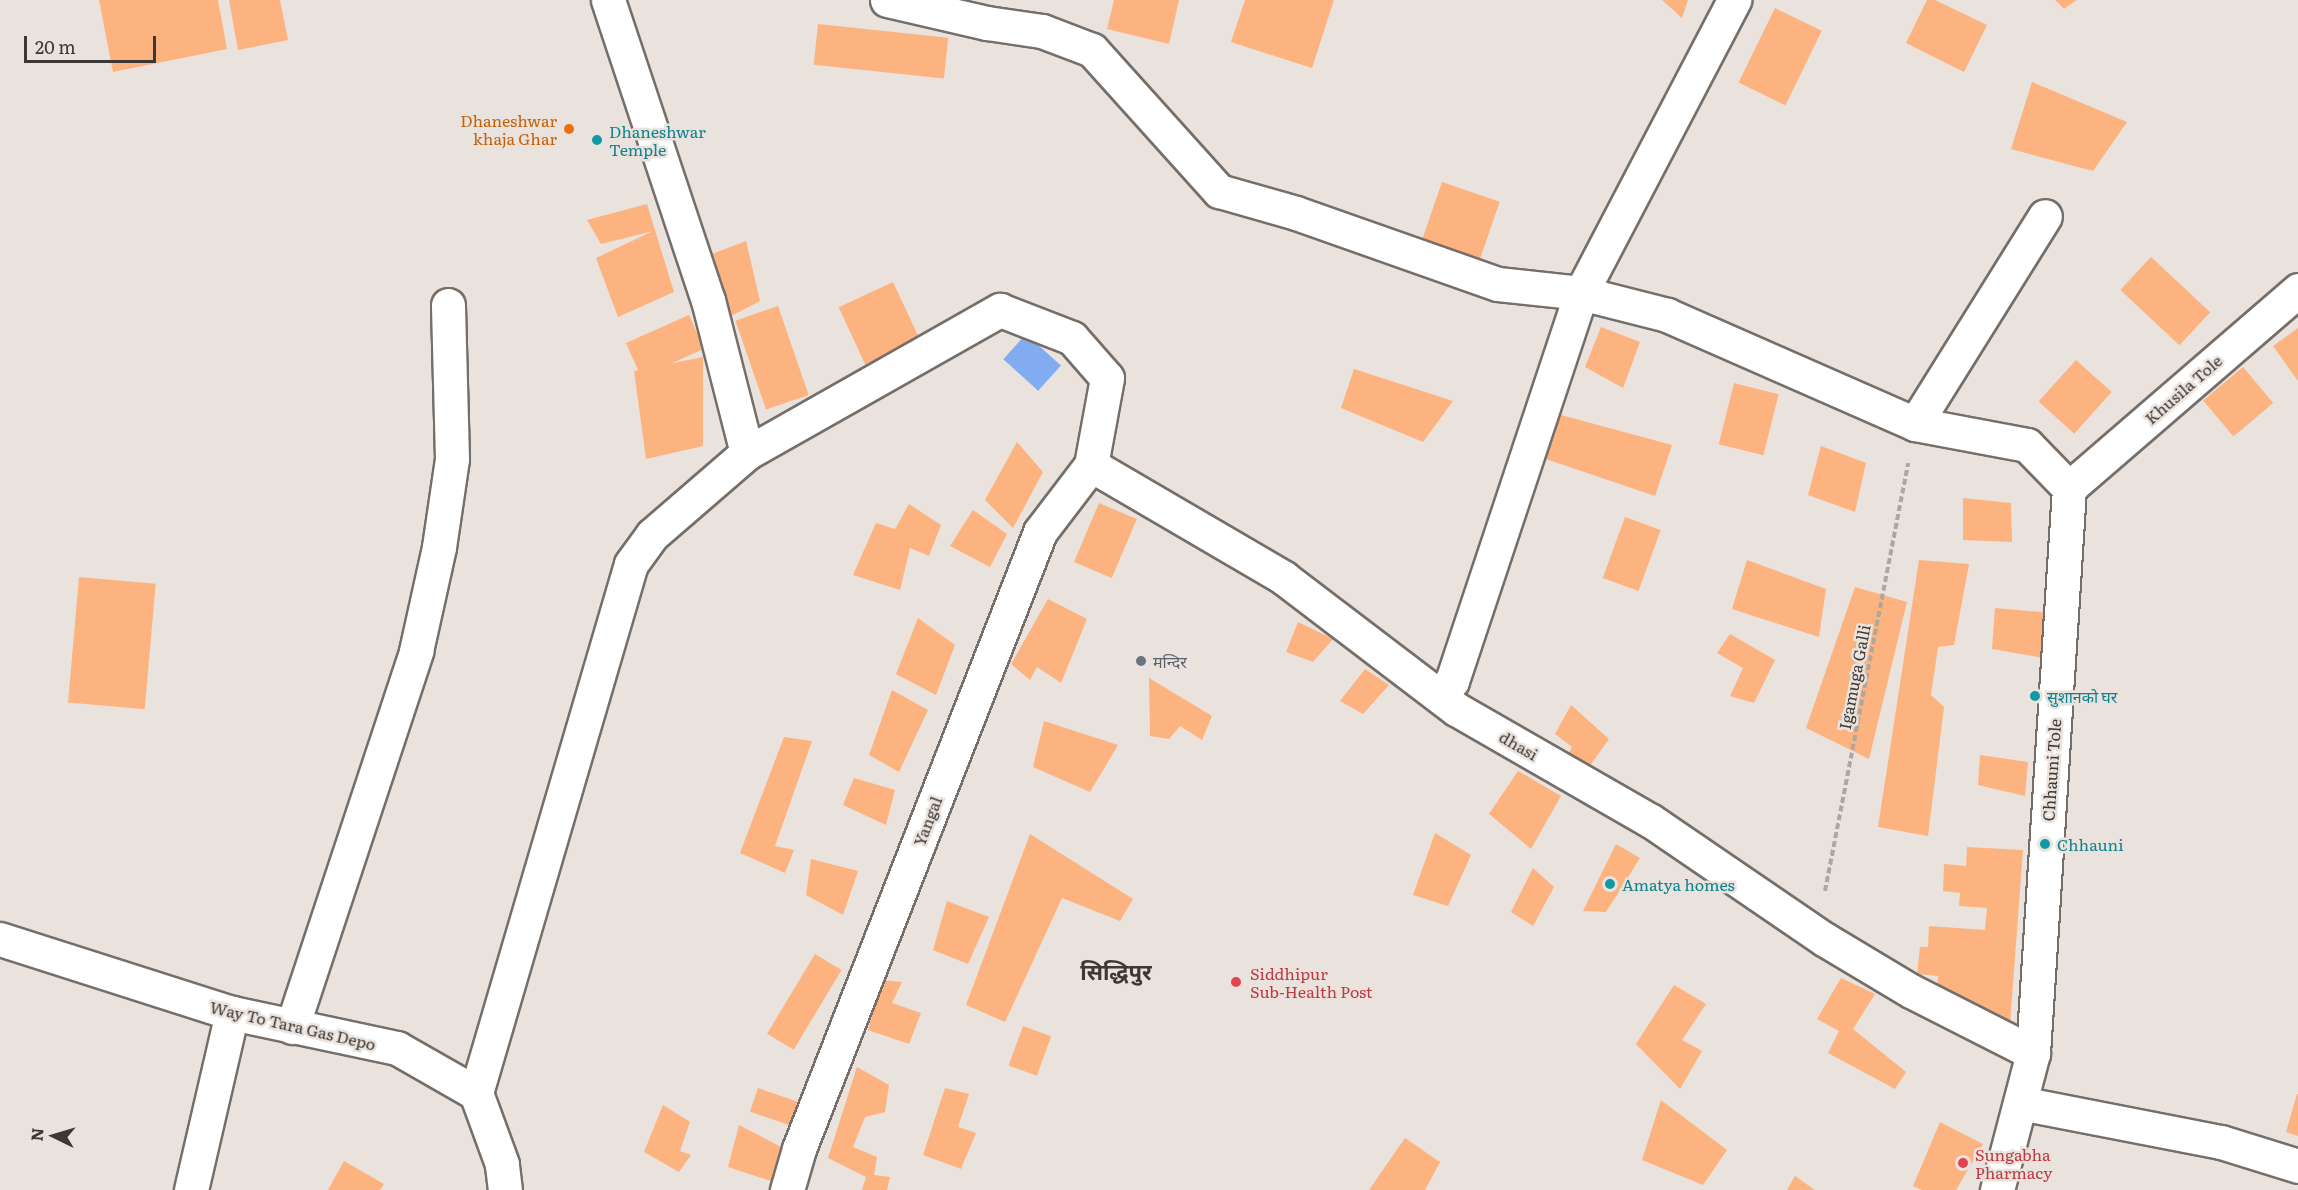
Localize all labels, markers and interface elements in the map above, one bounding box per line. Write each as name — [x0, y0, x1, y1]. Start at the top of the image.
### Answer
scale bar — [27, 24, 159, 62]
text: 20 m — [35, 33, 76, 60]
place label: Dhaneshwar khaja Ghar — [460, 110, 557, 148]
place label: Dhaneshwar Temple — [609, 121, 706, 159]
marker: Dhaneshwar khaja Ghar — [562, 122, 576, 136]
marker: Dhaneshwar Temple — [590, 133, 604, 147]
street label: Khusila Tole — [2141, 350, 2225, 428]
street label: Igamuga Galli — [1834, 623, 1874, 731]
place label: मन्दिर — [1153, 651, 1187, 671]
marker: मन्दिर — [1134, 654, 1148, 668]
place label: सुशानको घर — [2047, 686, 2117, 706]
marker: सुशानको घर — [2028, 689, 2042, 703]
street label: Chhauni Tole — [2038, 718, 2064, 822]
street label: dhasi — [1496, 726, 1542, 764]
street label: Yangal — [909, 793, 945, 849]
place label: Chhauni — [2057, 834, 2123, 854]
marker: Chhauni — [2038, 837, 2052, 851]
place label: Amatya homes — [1622, 874, 1735, 894]
marker: Amatya homes — [1603, 877, 1617, 891]
district label: सिद्धिपुर — [1080, 958, 1152, 984]
place label: Siddhipur Sub-Health Post — [1250, 963, 1373, 1001]
marker: Siddhipur Sub-Health Post — [1227, 973, 1245, 991]
street label: Way To Tara Gas Depo — [208, 997, 378, 1053]
north arrow — [24, 1106, 84, 1166]
text: N — [24, 1127, 49, 1142]
place label: Sungabha Pharmacy — [1975, 1144, 2053, 1182]
marker: Sungabha Pharmacy — [1956, 1156, 1970, 1170]

